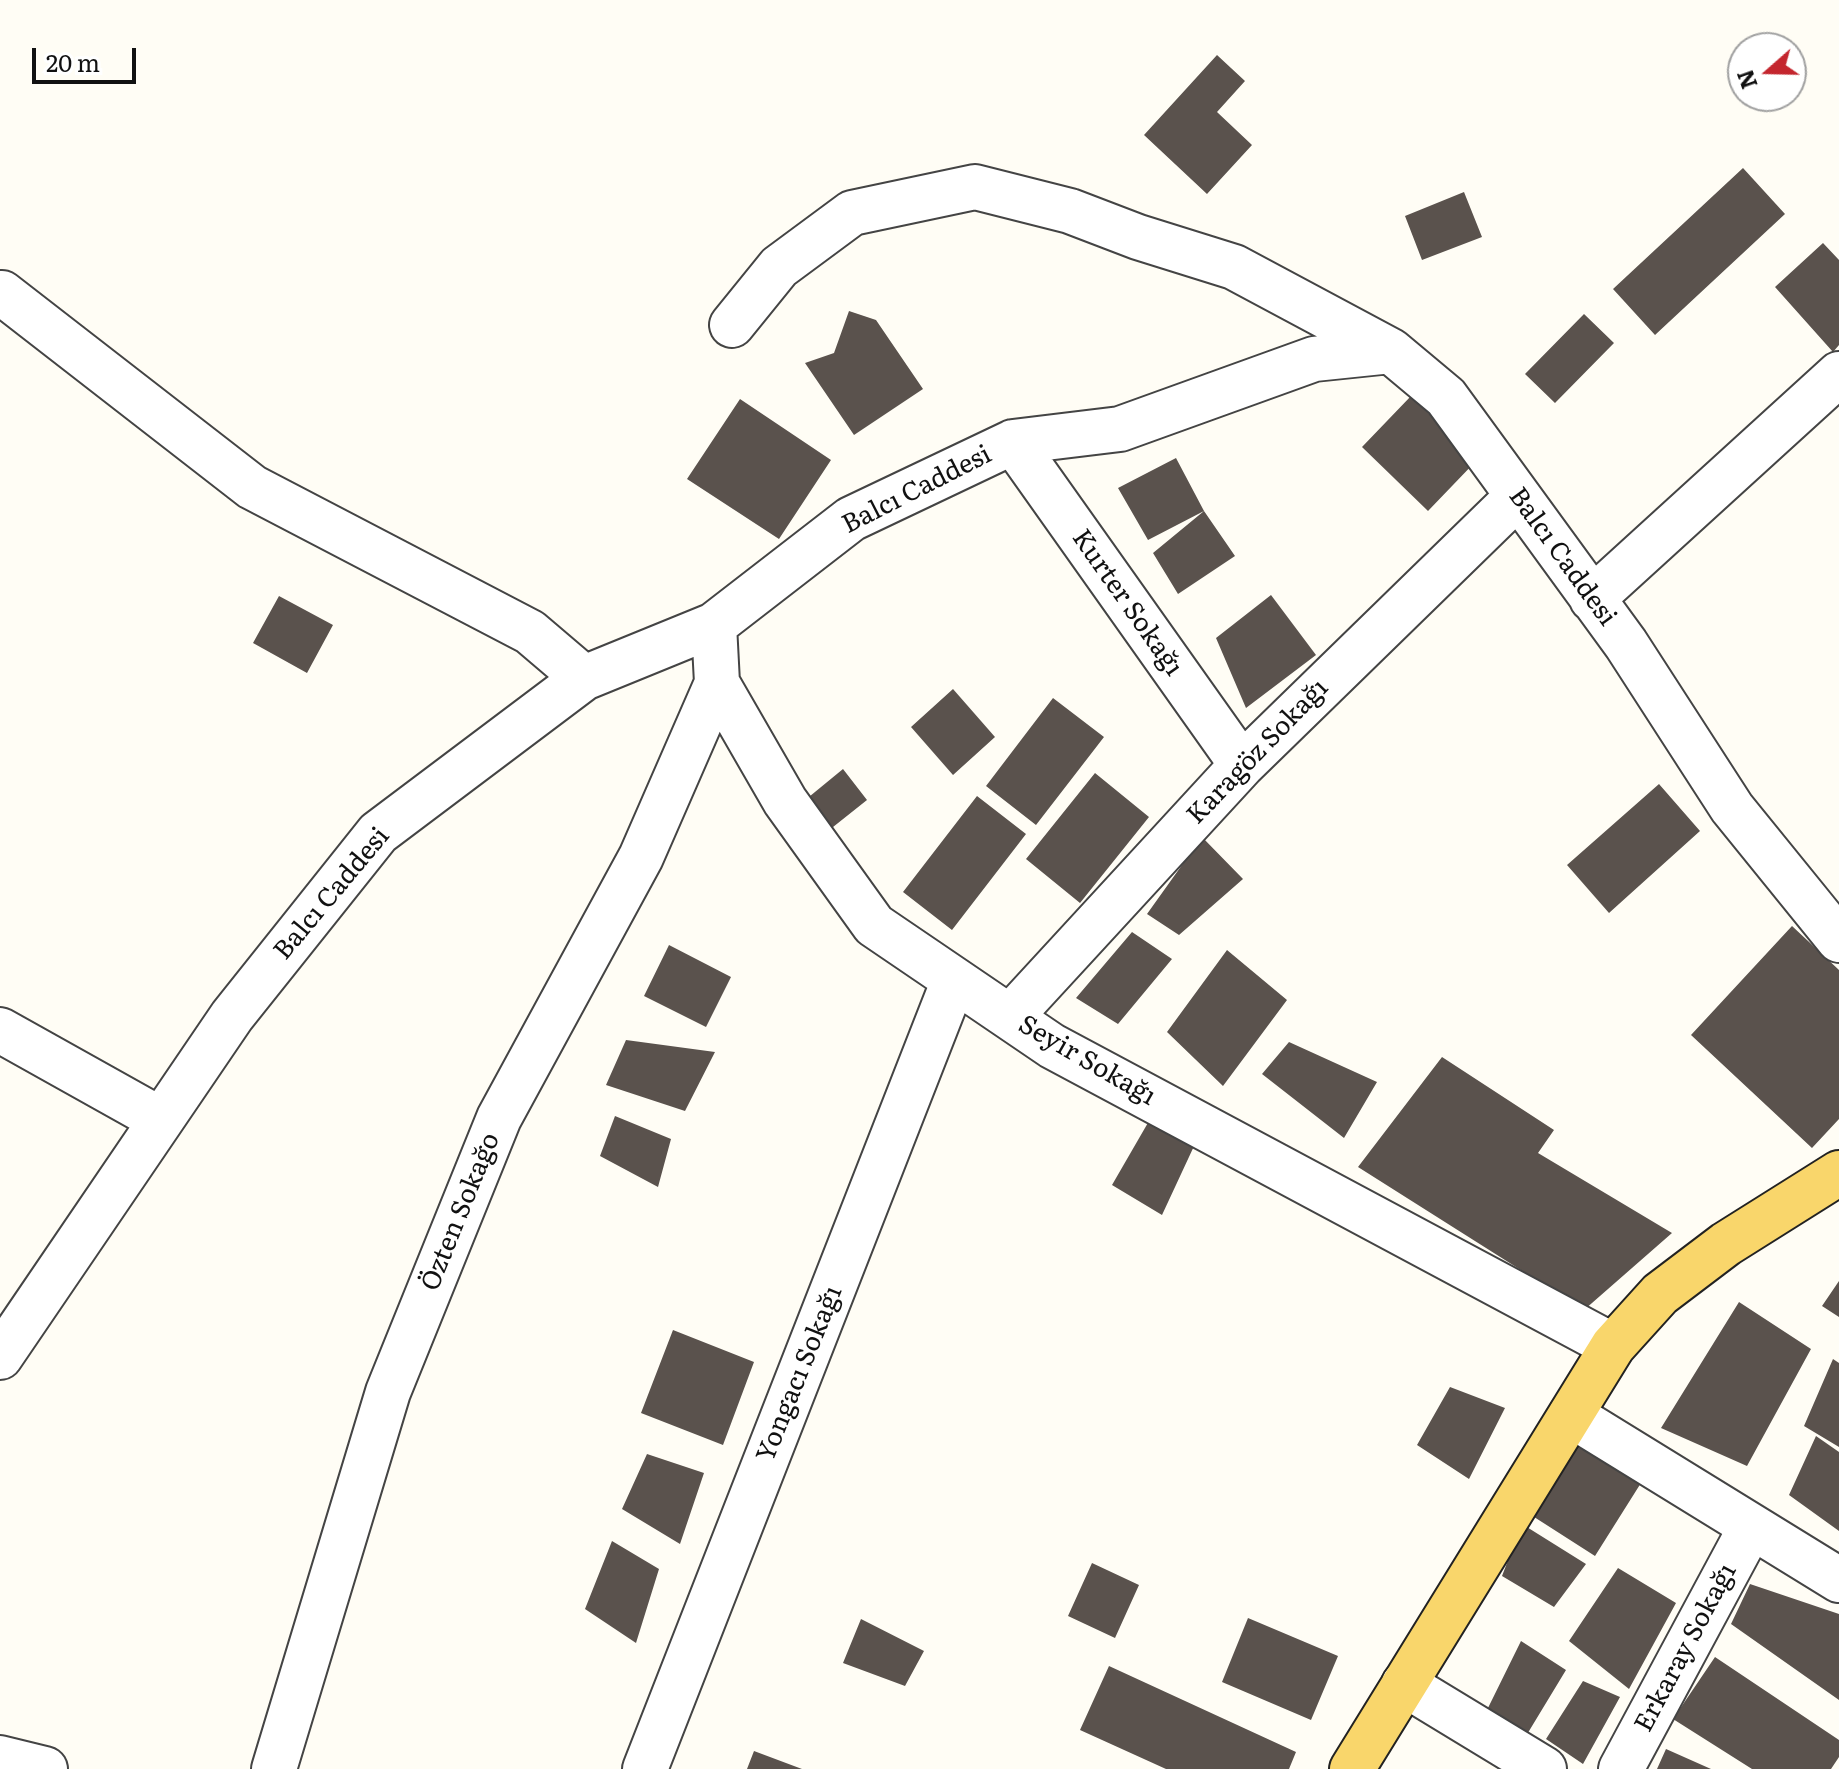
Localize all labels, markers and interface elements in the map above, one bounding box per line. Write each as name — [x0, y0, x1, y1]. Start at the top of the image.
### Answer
scale bar — [36, 32, 140, 82]
north arrow — [1727, 32, 1807, 112]
text: 20 m — [46, 44, 100, 79]
text: N — [1727, 65, 1765, 94]
street label: Balcı Caddesi — [837, 439, 997, 541]
street label: Balcı Caddesi — [1501, 482, 1623, 632]
street label: Kurter Sokağı — [1065, 524, 1189, 682]
street label: Karagöz Sokağı — [1181, 673, 1335, 831]
street label: Balcı Caddesi — [268, 822, 396, 966]
street label: Seyir Sokağı — [1013, 1009, 1161, 1113]
street label: Özten Sokağo — [415, 1128, 507, 1296]
street label: Yongacı Sokağı — [751, 1282, 849, 1466]
street label: Erkaray Sokağı — [1628, 1558, 1744, 1738]

